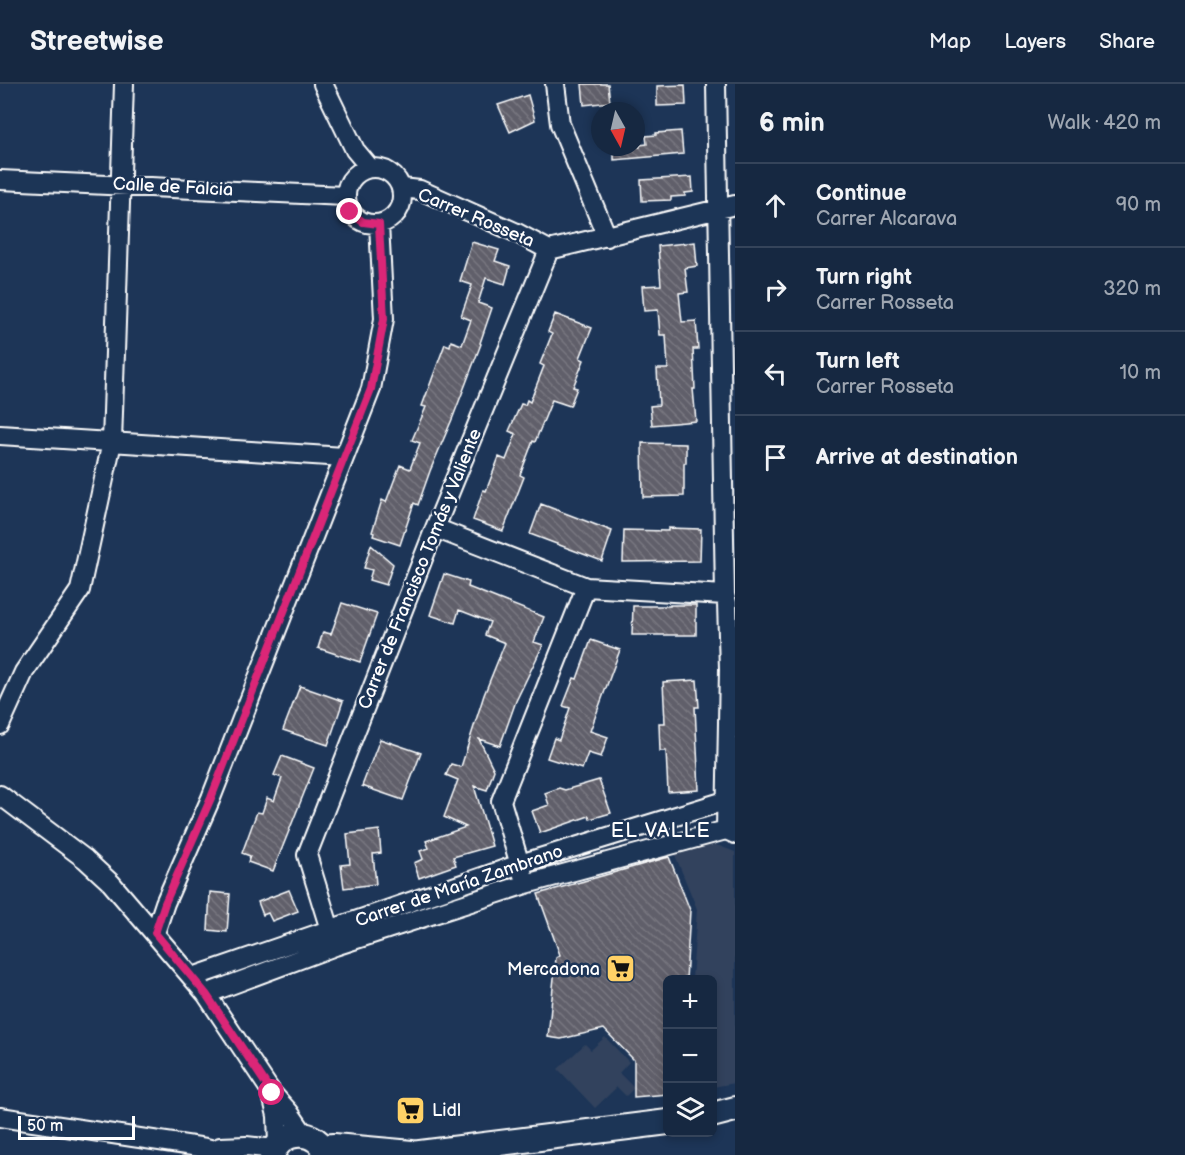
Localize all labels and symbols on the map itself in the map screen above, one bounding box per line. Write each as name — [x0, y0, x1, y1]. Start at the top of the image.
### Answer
north arrow — [591, 102, 645, 156]
street label: Calle de Falcia — [112, 173, 234, 201]
street label: Carrer Rosseta — [415, 184, 537, 252]
route end — [336, 198, 362, 224]
street label: Carrer de Francisco Tomás y Valiente — [354, 425, 486, 712]
district label: EL VALLE — [611, 819, 711, 843]
street label: Carrer de María Zambrano — [352, 841, 566, 931]
supermarket icon: Mercadona — [605, 953, 637, 985]
place label: Mercadona — [507, 959, 600, 980]
route start — [258, 1079, 284, 1105]
supermarket icon: Lidl — [395, 1094, 427, 1126]
place label: Lidl — [432, 1100, 461, 1121]
scale bar — [18, 1113, 135, 1140]

